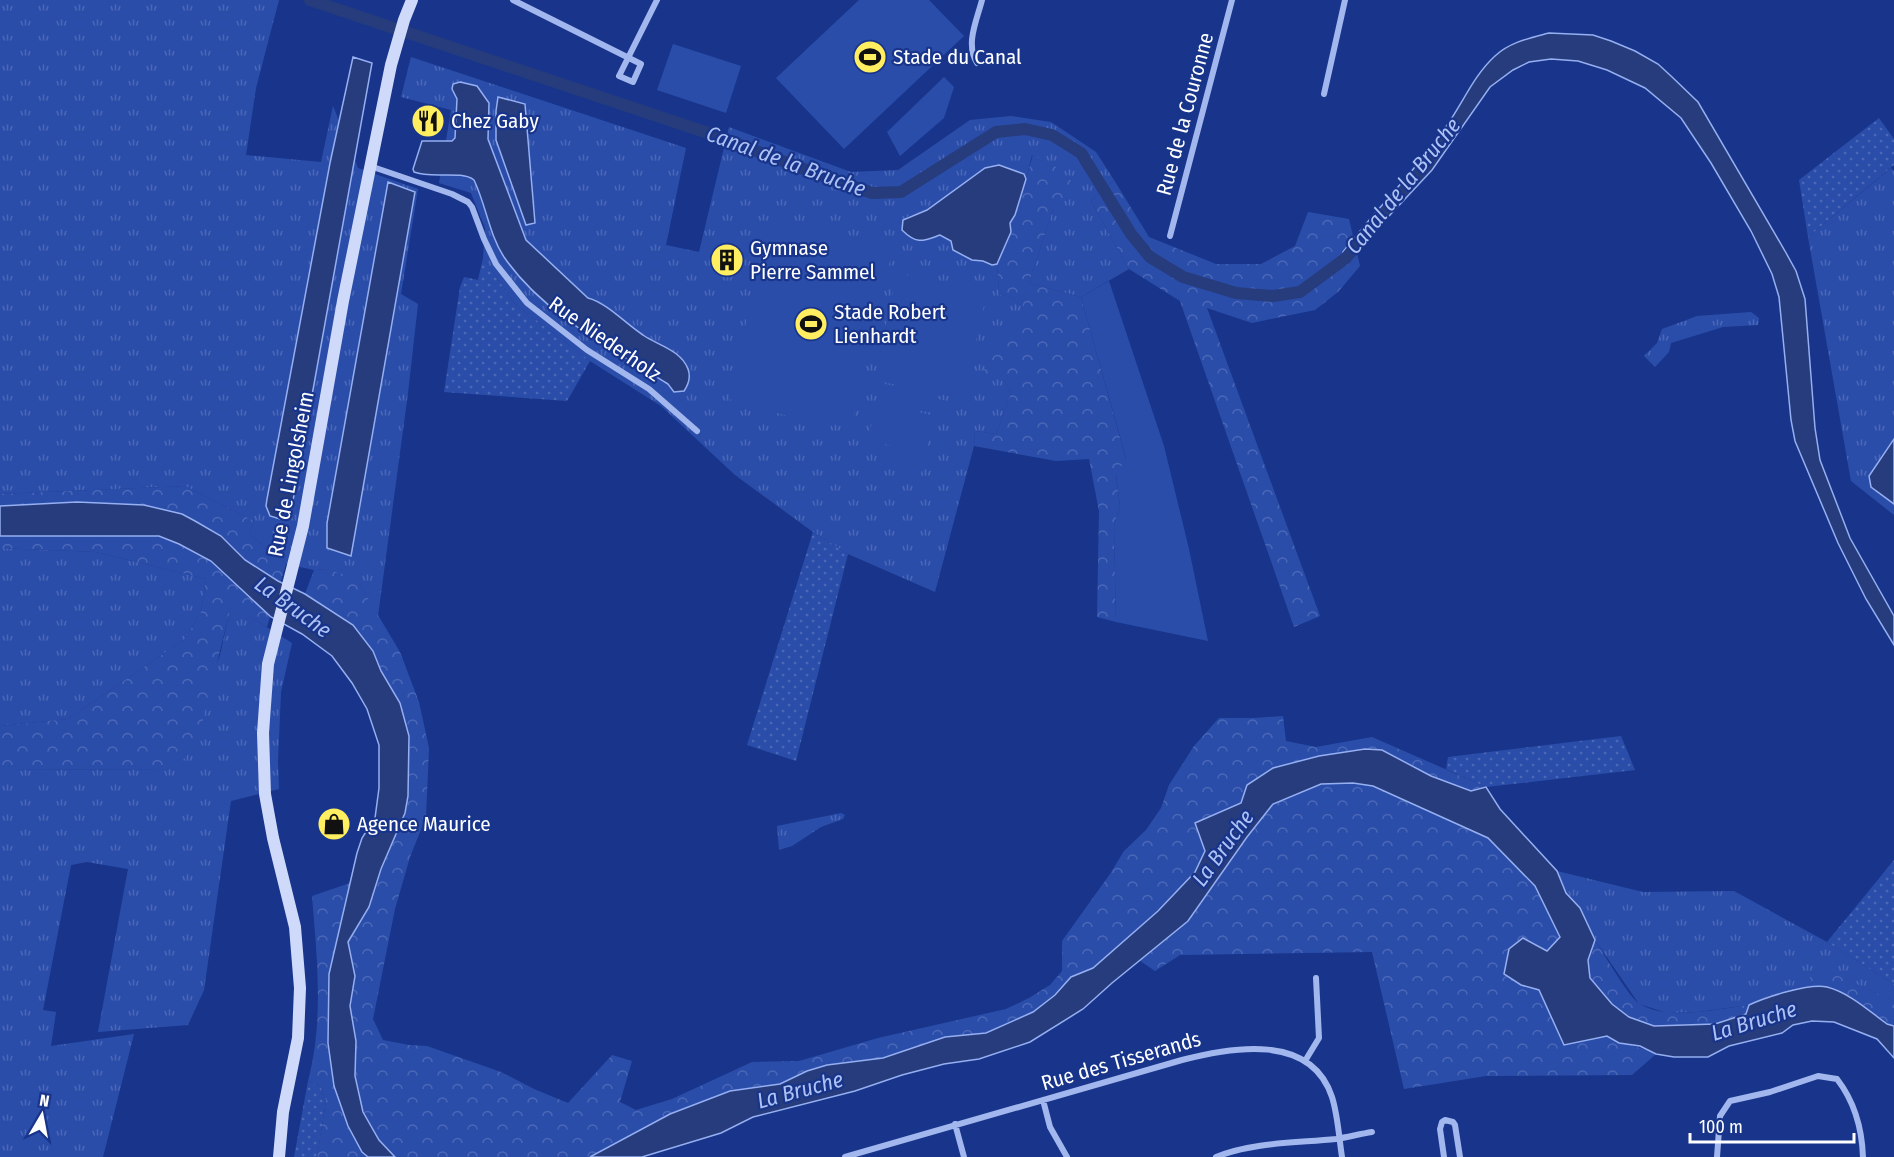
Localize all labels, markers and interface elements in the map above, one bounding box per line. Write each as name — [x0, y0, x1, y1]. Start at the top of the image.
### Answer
street label: Rue de la Couronne — [1151, 30, 1219, 198]
sports icon: Stade du Canal — [852, 39, 888, 75]
place label: Stade du Canal — [893, 44, 1022, 70]
restaurant icon: Chez Gaby — [410, 103, 446, 139]
place label: Chez Gaby — [451, 108, 539, 134]
water label: Canal de la Bruche — [1340, 112, 1466, 260]
water label: Canal de la Bruche — [703, 120, 869, 202]
place label: Gymnase Pierre Sammel — [750, 235, 875, 285]
building icon: Gymnase Pierre Sammel — [709, 242, 745, 278]
street label: Rue Niederholz — [544, 291, 666, 387]
place label: Stade Robert Lienhardt — [834, 299, 946, 349]
sports icon: Stade Robert Lienhardt — [793, 306, 829, 342]
street label: Rue de Lingolsheim — [262, 389, 320, 559]
water label: La Bruche — [249, 570, 337, 644]
water label: La Bruche — [1186, 804, 1260, 892]
shop icon: Agence Maurice — [316, 806, 352, 842]
place label: Agence Maurice — [357, 811, 491, 837]
water label: La Bruche — [1708, 995, 1800, 1047]
street label: Rue des Tisserands — [1038, 1026, 1204, 1096]
water label: La Bruche — [754, 1066, 846, 1114]
north arrow — [12, 1085, 72, 1145]
text: N — [38, 1091, 51, 1111]
scale bar — [1690, 1106, 1854, 1144]
text: 100 m — [1699, 1116, 1743, 1138]

